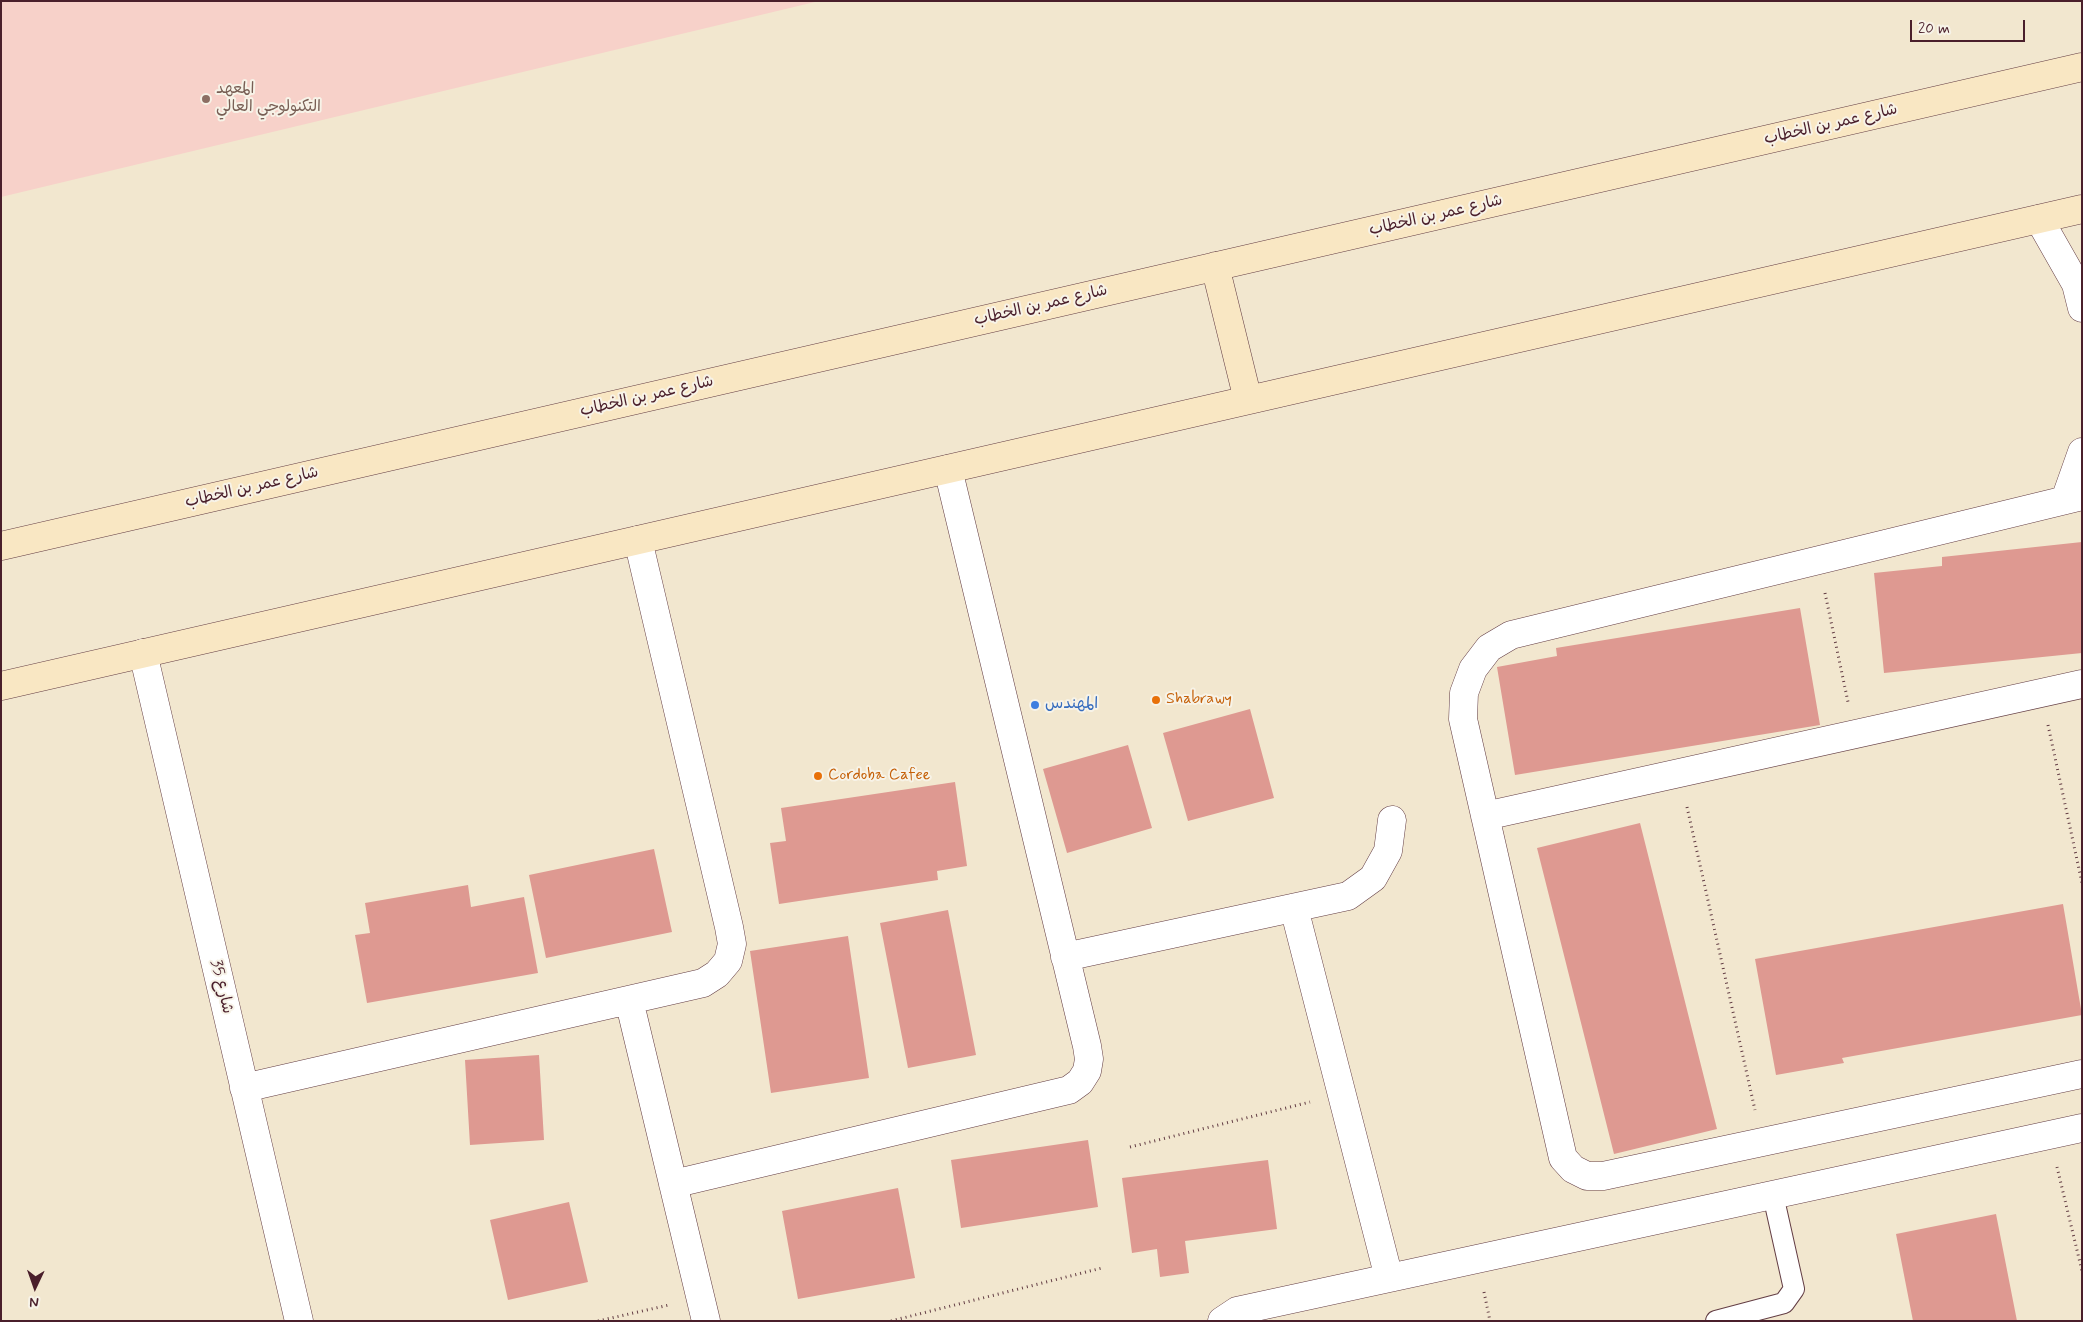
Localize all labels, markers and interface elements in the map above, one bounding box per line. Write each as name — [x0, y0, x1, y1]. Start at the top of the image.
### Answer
scale bar — [1913, 10, 2028, 42]
text: 20 m — [1918, 19, 1950, 39]
place label: المعهد التكنولوجي العالي — [216, 80, 321, 118]
marker: المعهد التكنولوجي العالي — [200, 93, 212, 105]
street label: شارع عمر بن الخطاب — [1762, 100, 1900, 150]
street label: شارع عمر بن الخطاب — [1367, 191, 1505, 241]
street label: شارع عمر بن الخطاب — [972, 281, 1110, 331]
street label: شارع عمر بن الخطاب — [578, 372, 716, 422]
street label: شارع عمر بن الخطاب — [183, 463, 321, 513]
place label: Shabrawy — [1166, 690, 1232, 710]
marker: Shabrawy — [1150, 694, 1162, 706]
place label: المهندس — [1045, 695, 1098, 715]
marker: المهندس — [1029, 699, 1041, 711]
place label: Cordoba Cafee — [828, 766, 930, 786]
marker: Cordoba Cafee — [812, 770, 824, 782]
street label: شارع 35 — [205, 958, 237, 1016]
north arrow — [10, 1262, 60, 1312]
text: N — [29, 1293, 39, 1311]

